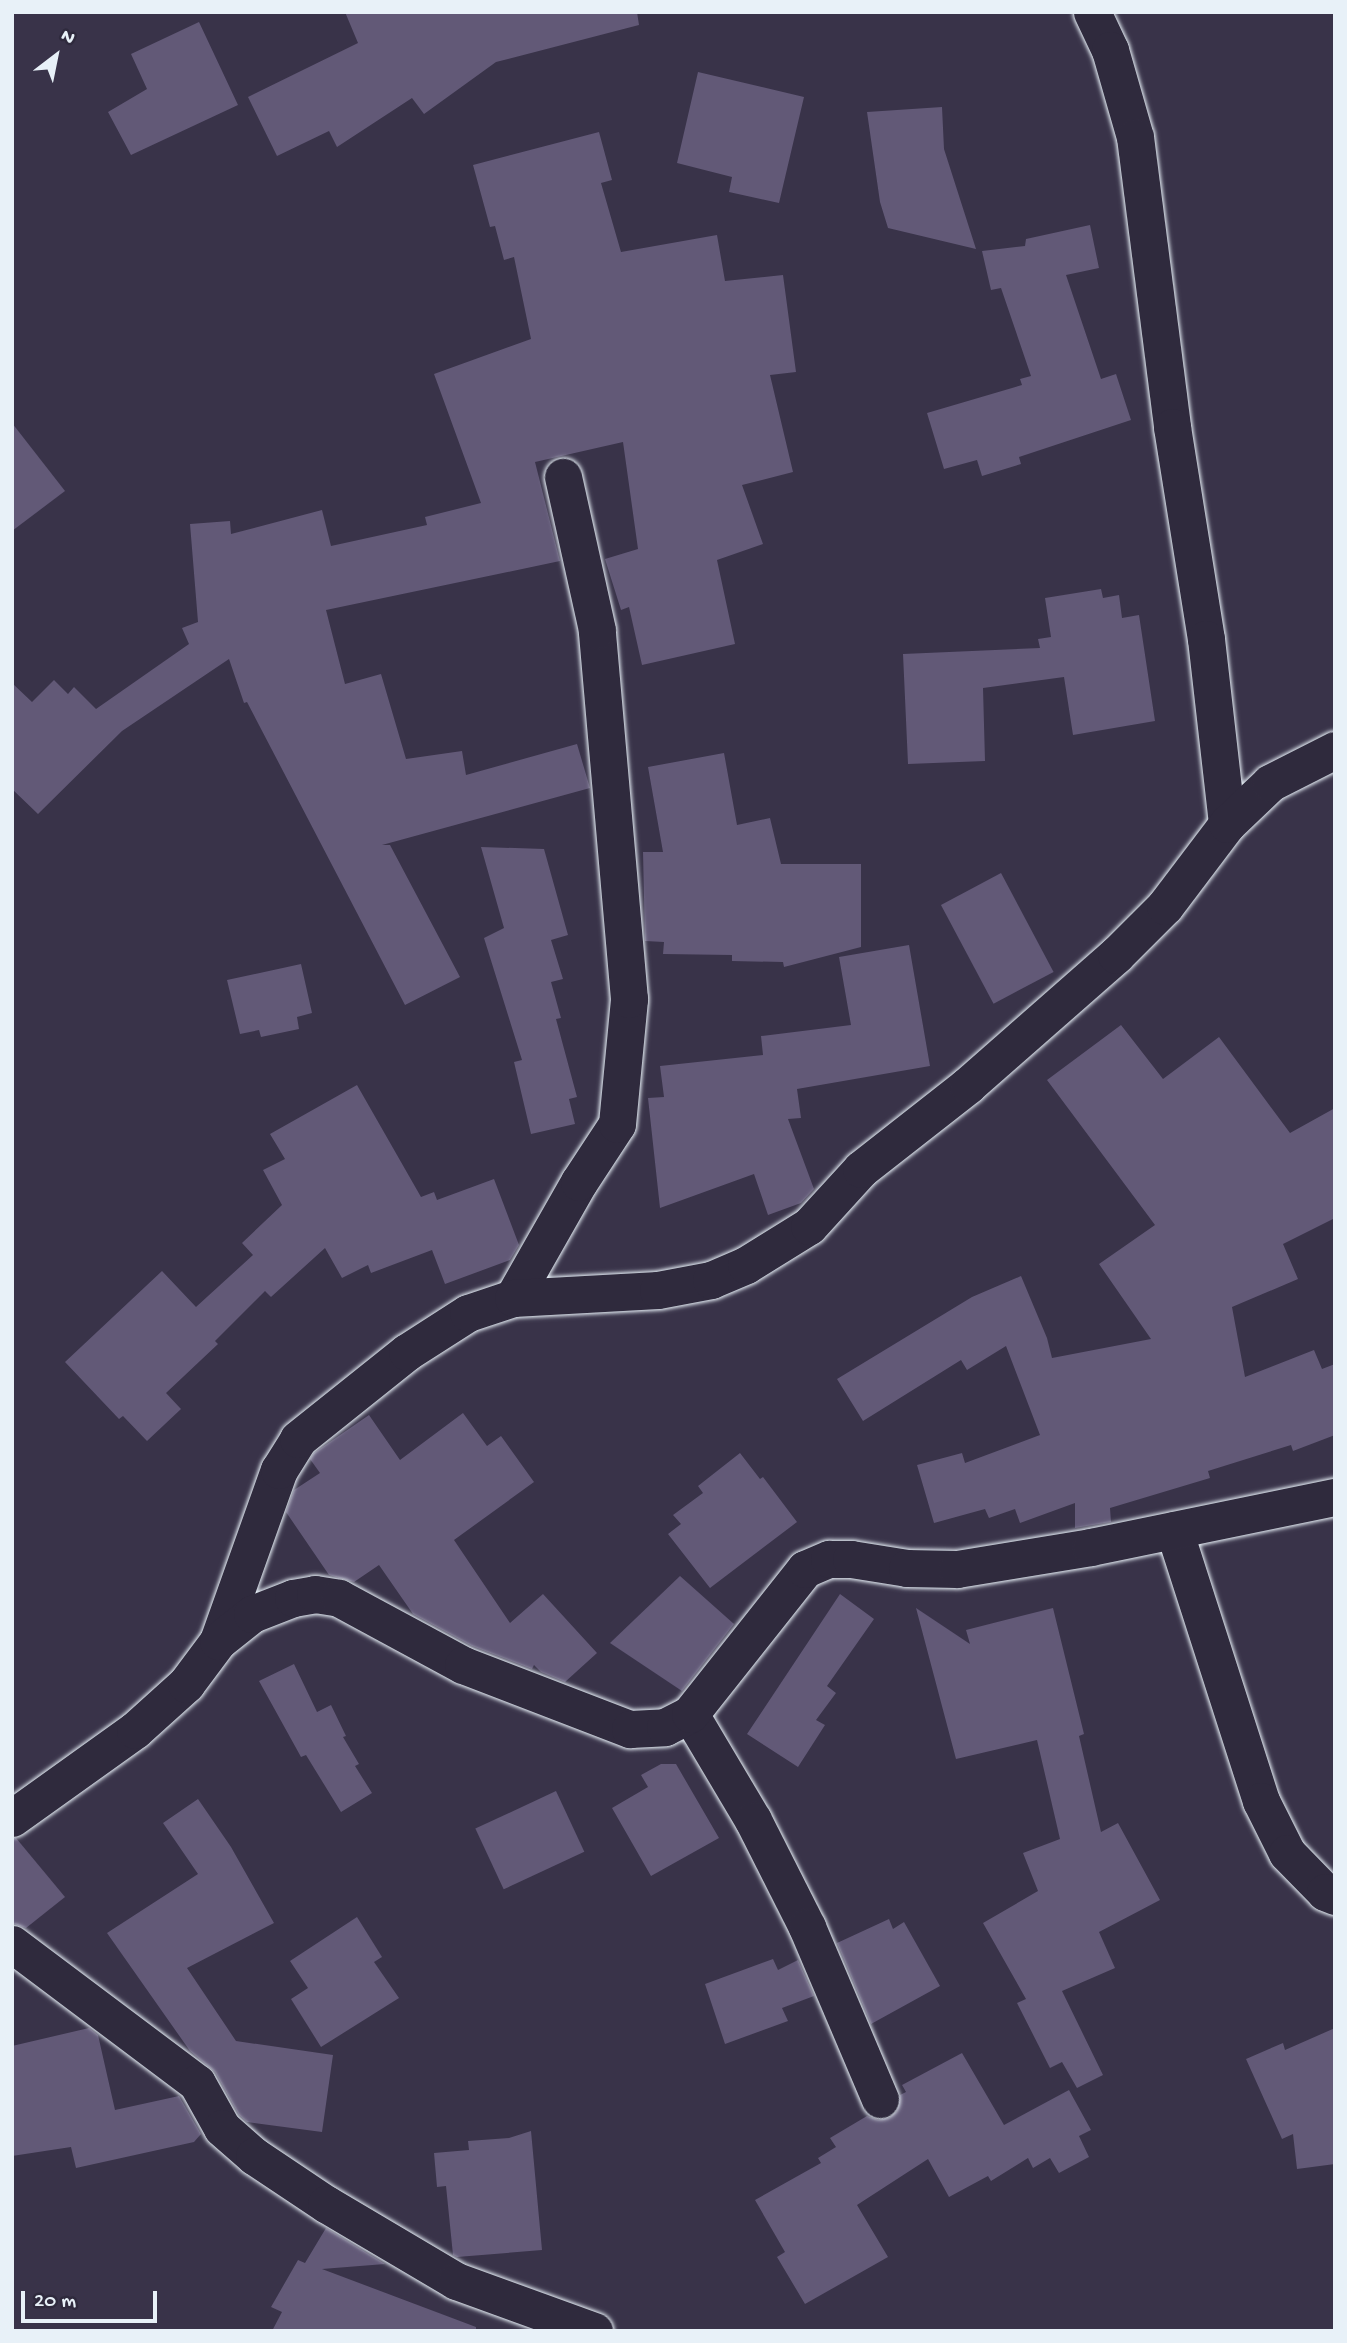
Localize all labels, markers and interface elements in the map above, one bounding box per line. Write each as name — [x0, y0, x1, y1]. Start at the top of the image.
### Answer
north arrow — [21, 21, 91, 91]
text: N — [56, 25, 79, 51]
scale bar — [24, 2276, 161, 2320]
text: 20 m — [34, 2290, 76, 2315]

